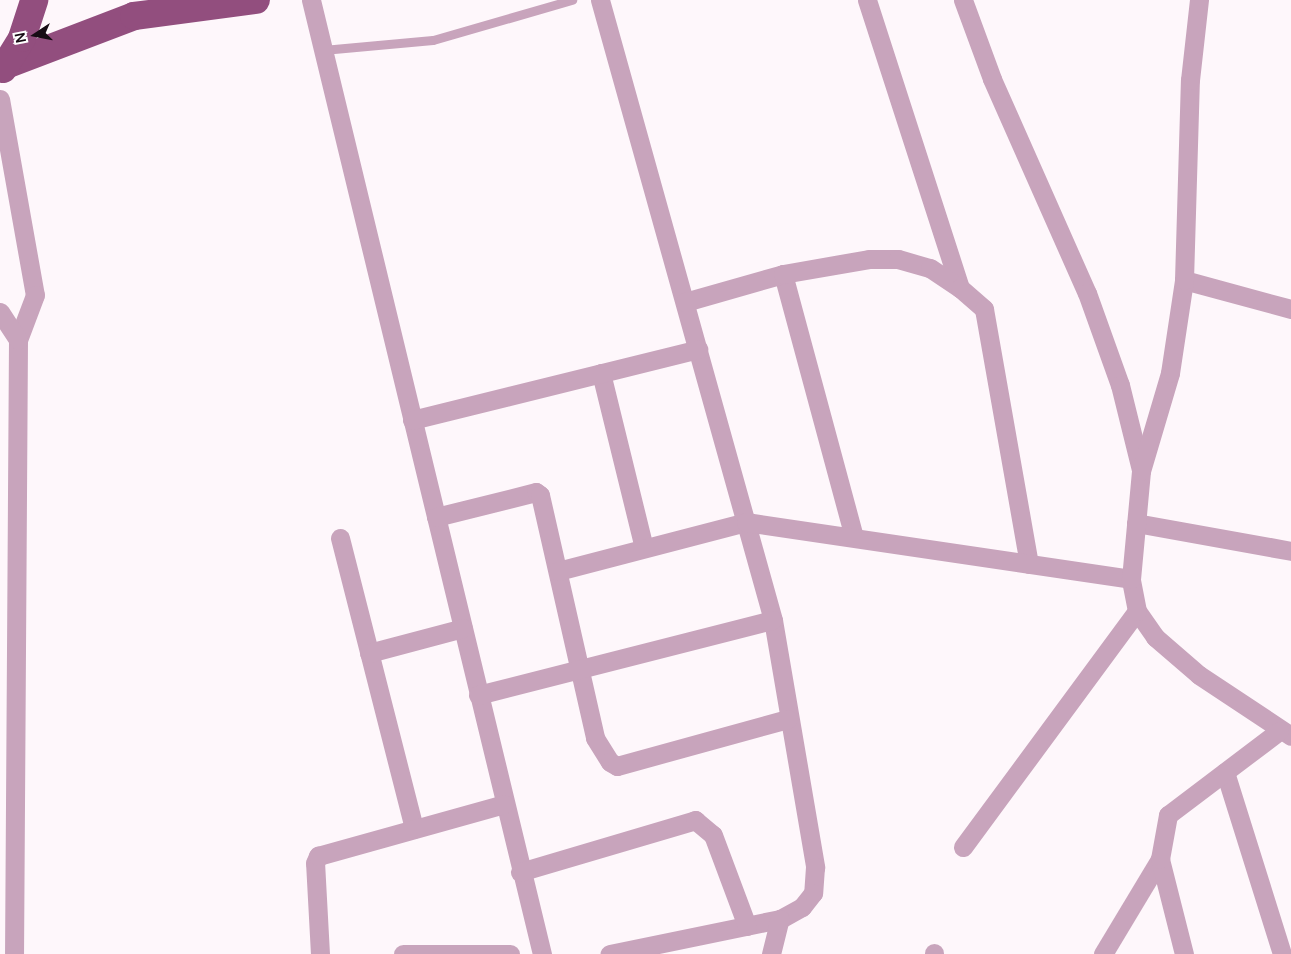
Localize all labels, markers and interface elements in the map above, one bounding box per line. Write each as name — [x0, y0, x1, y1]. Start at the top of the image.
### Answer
north arrow — [10, 10, 60, 60]
text: N — [9, 31, 30, 45]

